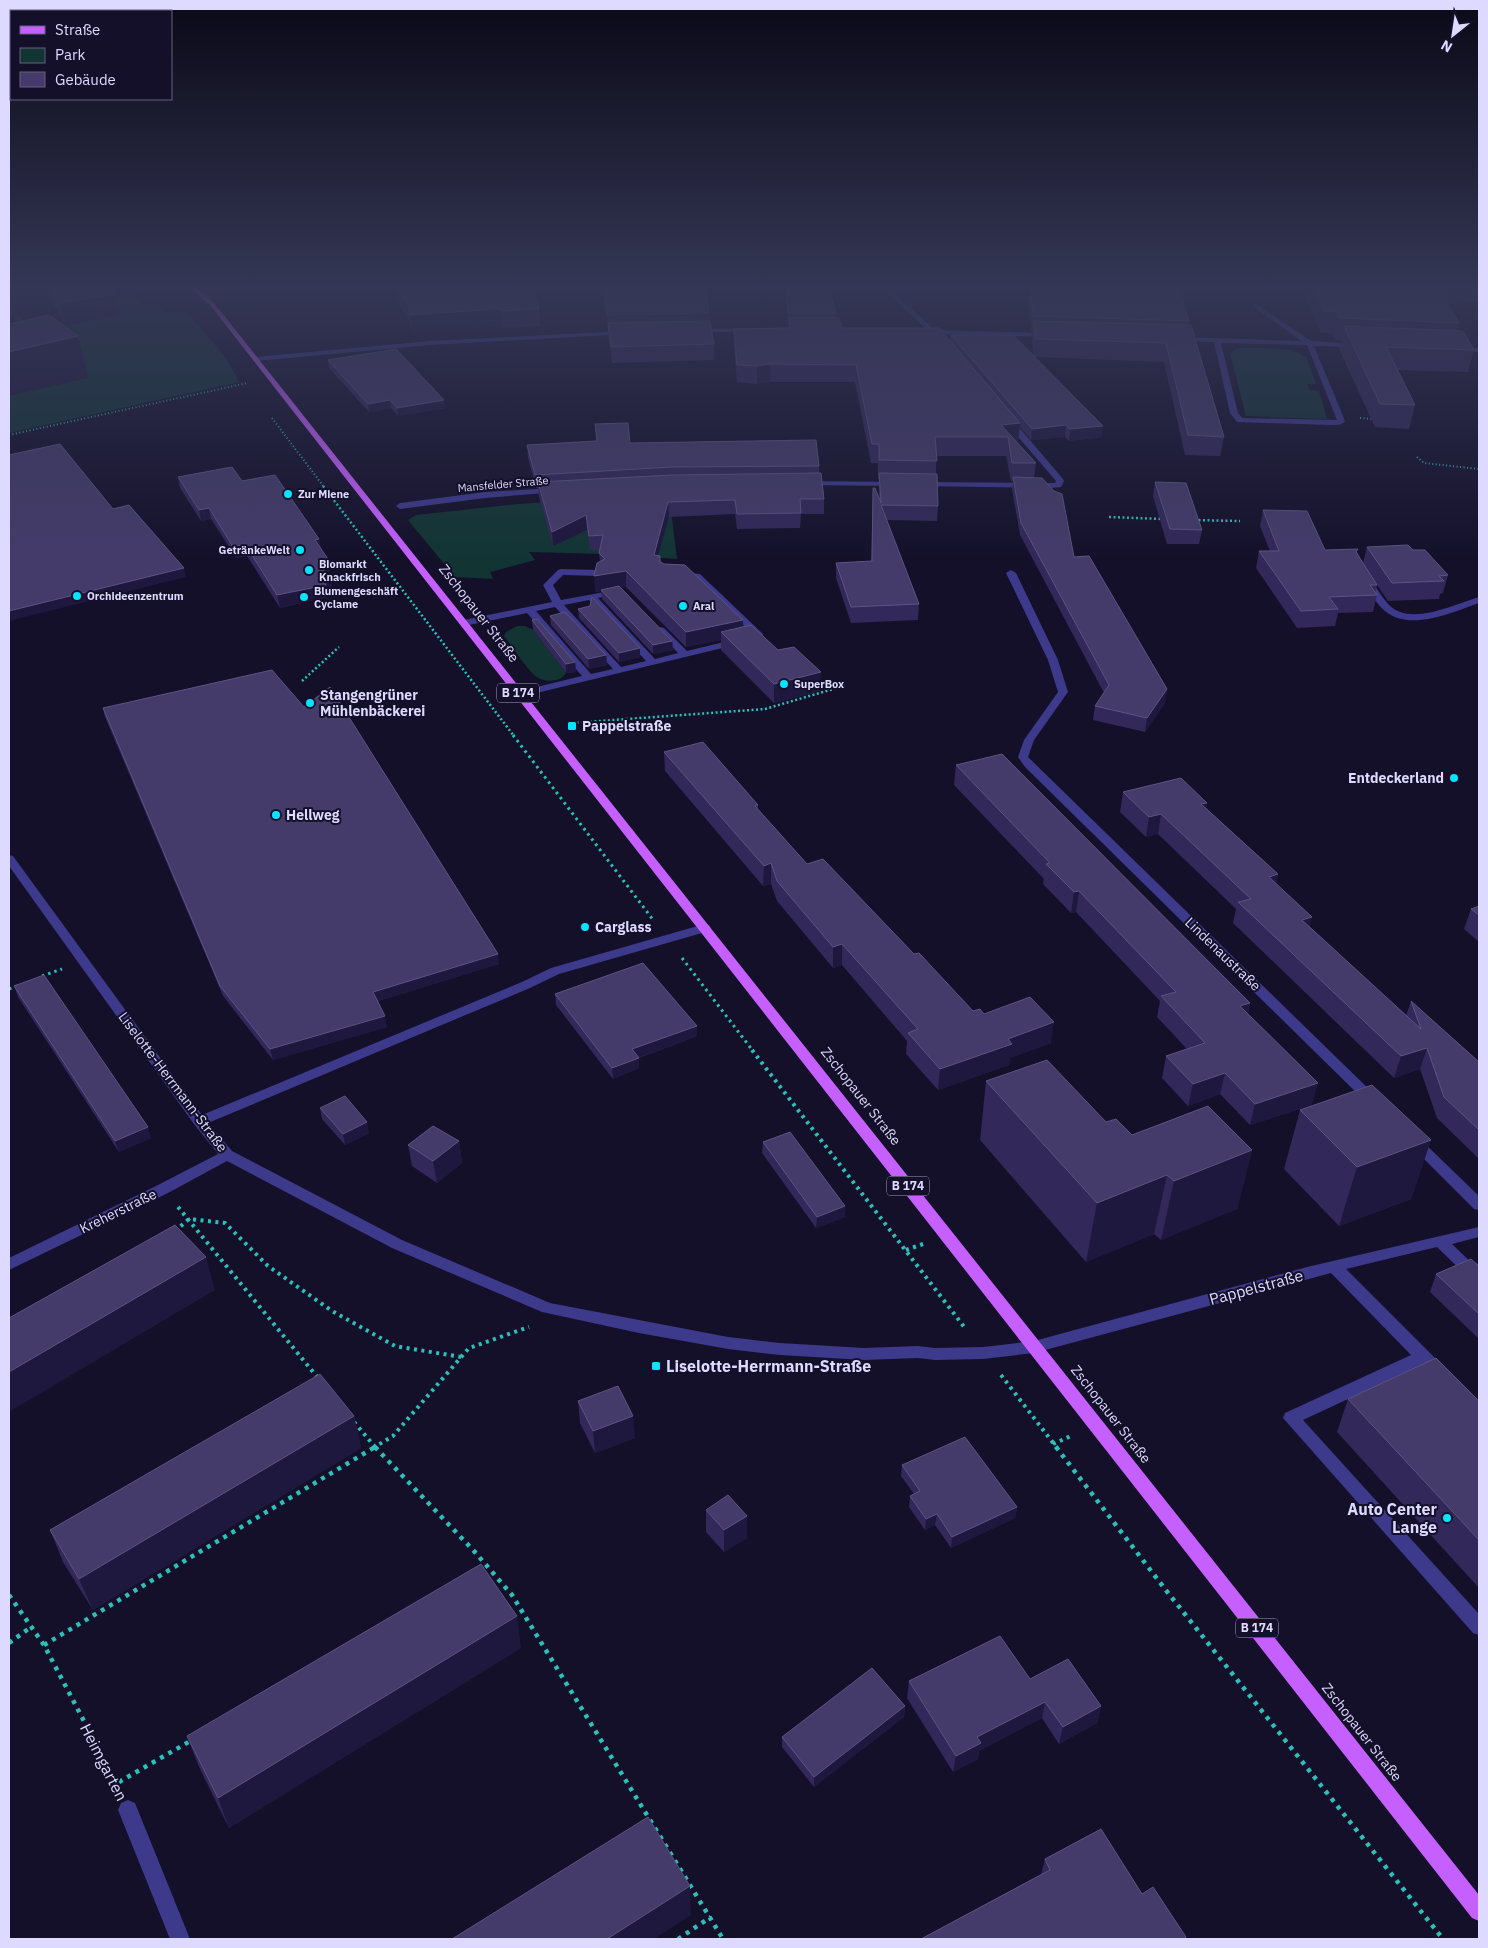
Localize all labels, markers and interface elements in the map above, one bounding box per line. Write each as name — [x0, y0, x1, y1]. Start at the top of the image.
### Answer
legend — [10, 10, 172, 100]
north arrow — [1428, 10, 1478, 60]
text: Straße — [55, 20, 100, 39]
text: N — [1438, 36, 1455, 57]
text: Park — [55, 45, 85, 64]
text: Gebäude — [55, 70, 116, 89]
street label: Mansfelder Straße — [457, 473, 549, 495]
place label: Zur Miene — [298, 487, 349, 501]
marker: Zur Miene — [282, 488, 294, 500]
place label: GetränkeWelt — [218, 543, 290, 557]
marker: GetränkeWelt — [294, 544, 306, 556]
place label: Biomarkt Knackfrisch — [319, 557, 381, 584]
street label: Zschopauer Straße — [435, 560, 523, 666]
marker: Biomarkt Knackfrisch — [303, 564, 315, 576]
place label: Blumengeschäft Cyclame — [314, 584, 398, 611]
place label: Orchideenzentrum — [87, 589, 184, 603]
marker: Orchideenzentrum — [71, 590, 83, 602]
marker: Blumengeschäft Cyclame — [298, 591, 310, 603]
place label: Aral — [693, 599, 715, 613]
marker: Aral — [677, 600, 689, 612]
place label: SuperBox — [794, 677, 844, 691]
marker: SuperBox — [778, 678, 790, 690]
road number: B 174 — [497, 684, 539, 702]
place label: Stangengrüner Mühlenbäckerei — [320, 686, 425, 720]
marker: Stangengrüner Mühlenbäckerei — [304, 697, 316, 709]
place label: Pappelstraße — [582, 717, 672, 735]
marker: Pappelstraße — [566, 720, 578, 732]
place label: Entdeckerland — [1348, 769, 1444, 787]
marker: Entdeckerland — [1448, 772, 1460, 784]
place label: Hellweg — [286, 806, 340, 824]
marker: Hellweg — [270, 809, 282, 821]
street label: Lindenaustraße — [1181, 913, 1265, 995]
place label: Carglass — [595, 918, 652, 936]
marker: Carglass — [579, 921, 591, 933]
street label: Liselotte-Herrmann-Straße — [114, 1008, 232, 1156]
street label: Zschopauer Straße — [817, 1043, 905, 1149]
road number: B 174 — [887, 1176, 929, 1196]
street label: Kreherstraße — [77, 1185, 160, 1237]
street label: Pappelstraße — [1207, 1265, 1305, 1309]
place label: Liselotte-Herrmann-Straße — [666, 1356, 871, 1376]
marker: Liselotte-Herrmann-Straße — [650, 1360, 662, 1372]
street label: Zschopauer Straße — [1067, 1361, 1155, 1467]
place label: Auto Center Lange — [1347, 1499, 1438, 1537]
marker: Auto Center Lange — [1441, 1512, 1453, 1524]
road number: B 174 — [1236, 1619, 1278, 1638]
street label: Zschopauer Straße — [1318, 1679, 1406, 1785]
street label: Heimgarten — [76, 1720, 132, 1804]

